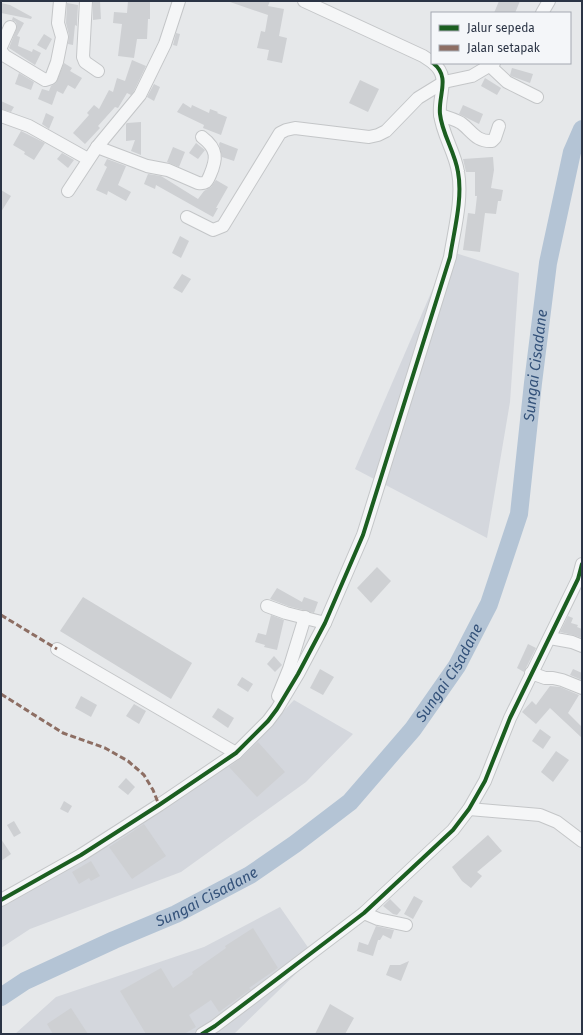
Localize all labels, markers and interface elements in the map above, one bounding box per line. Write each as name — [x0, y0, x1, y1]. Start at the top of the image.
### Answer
legend — [431, 12, 571, 64]
text: Jalur sepeda — [467, 21, 535, 35]
text: Jalan setapak — [467, 41, 541, 55]
water label: Sungai Cisadane — [520, 308, 551, 423]
water label: Sungai Cisadane — [411, 620, 486, 726]
water label: Sungai Cisadane — [152, 863, 262, 931]

